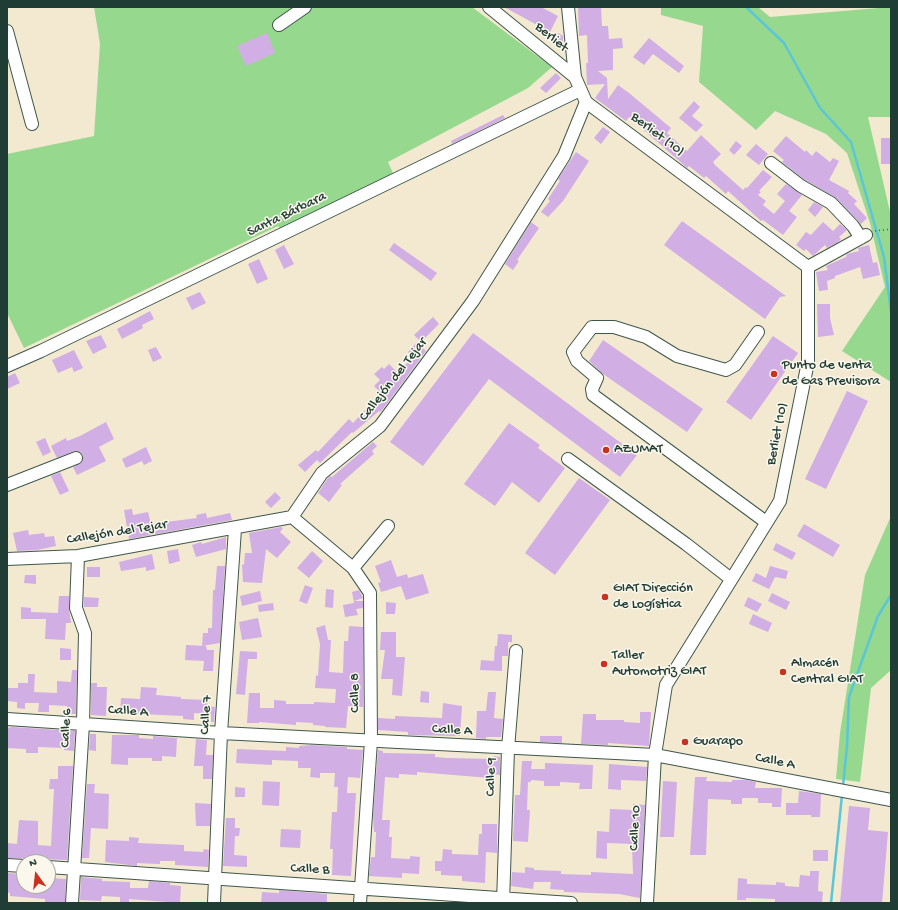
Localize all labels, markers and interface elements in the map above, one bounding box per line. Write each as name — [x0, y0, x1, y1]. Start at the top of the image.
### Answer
street label: Berliet — [531, 19, 571, 57]
street label: Berliet (10) — [627, 109, 687, 161]
street label: Santa Bárbara — [245, 189, 329, 241]
street label: Callejón del Tejar — [356, 335, 432, 425]
place label: Punto de venta de Gas Previsora — [782, 358, 880, 390]
marker: Punto de venta de Gas Previsora — [769, 369, 779, 379]
street label: Berliet (10) — [764, 401, 792, 467]
place label: AZUMAT — [614, 442, 663, 458]
marker: AZUMAT — [601, 445, 611, 455]
street label: Callejón del Tejar — [66, 517, 168, 549]
place label: GIAT Dirección de Logística — [613, 581, 693, 614]
marker: GIAT Dirección de Logística — [600, 592, 610, 602]
place label: Taller Automotriz GIAT — [612, 648, 706, 680]
place label: Almacén Central GIAT — [791, 656, 863, 688]
marker: Taller Automotriz GIAT — [599, 659, 609, 669]
marker: Almacén Central GIAT — [778, 667, 788, 677]
street label: Calle 8 — [348, 673, 364, 713]
street label: Calle 7 — [197, 695, 217, 735]
street label: Calle A — [107, 702, 149, 722]
street label: Calle 6 — [58, 708, 76, 748]
street label: Calle A — [431, 722, 473, 740]
place label: Guarapo — [693, 734, 743, 750]
marker: Guarapo — [680, 737, 690, 747]
street label: Calle A — [754, 750, 796, 774]
street label: Calle 9 — [483, 757, 501, 797]
street label: Calle 10 — [626, 805, 646, 851]
north arrow — [16, 854, 56, 894]
text: N — [28, 857, 38, 870]
street label: Calle B — [290, 861, 330, 879]

